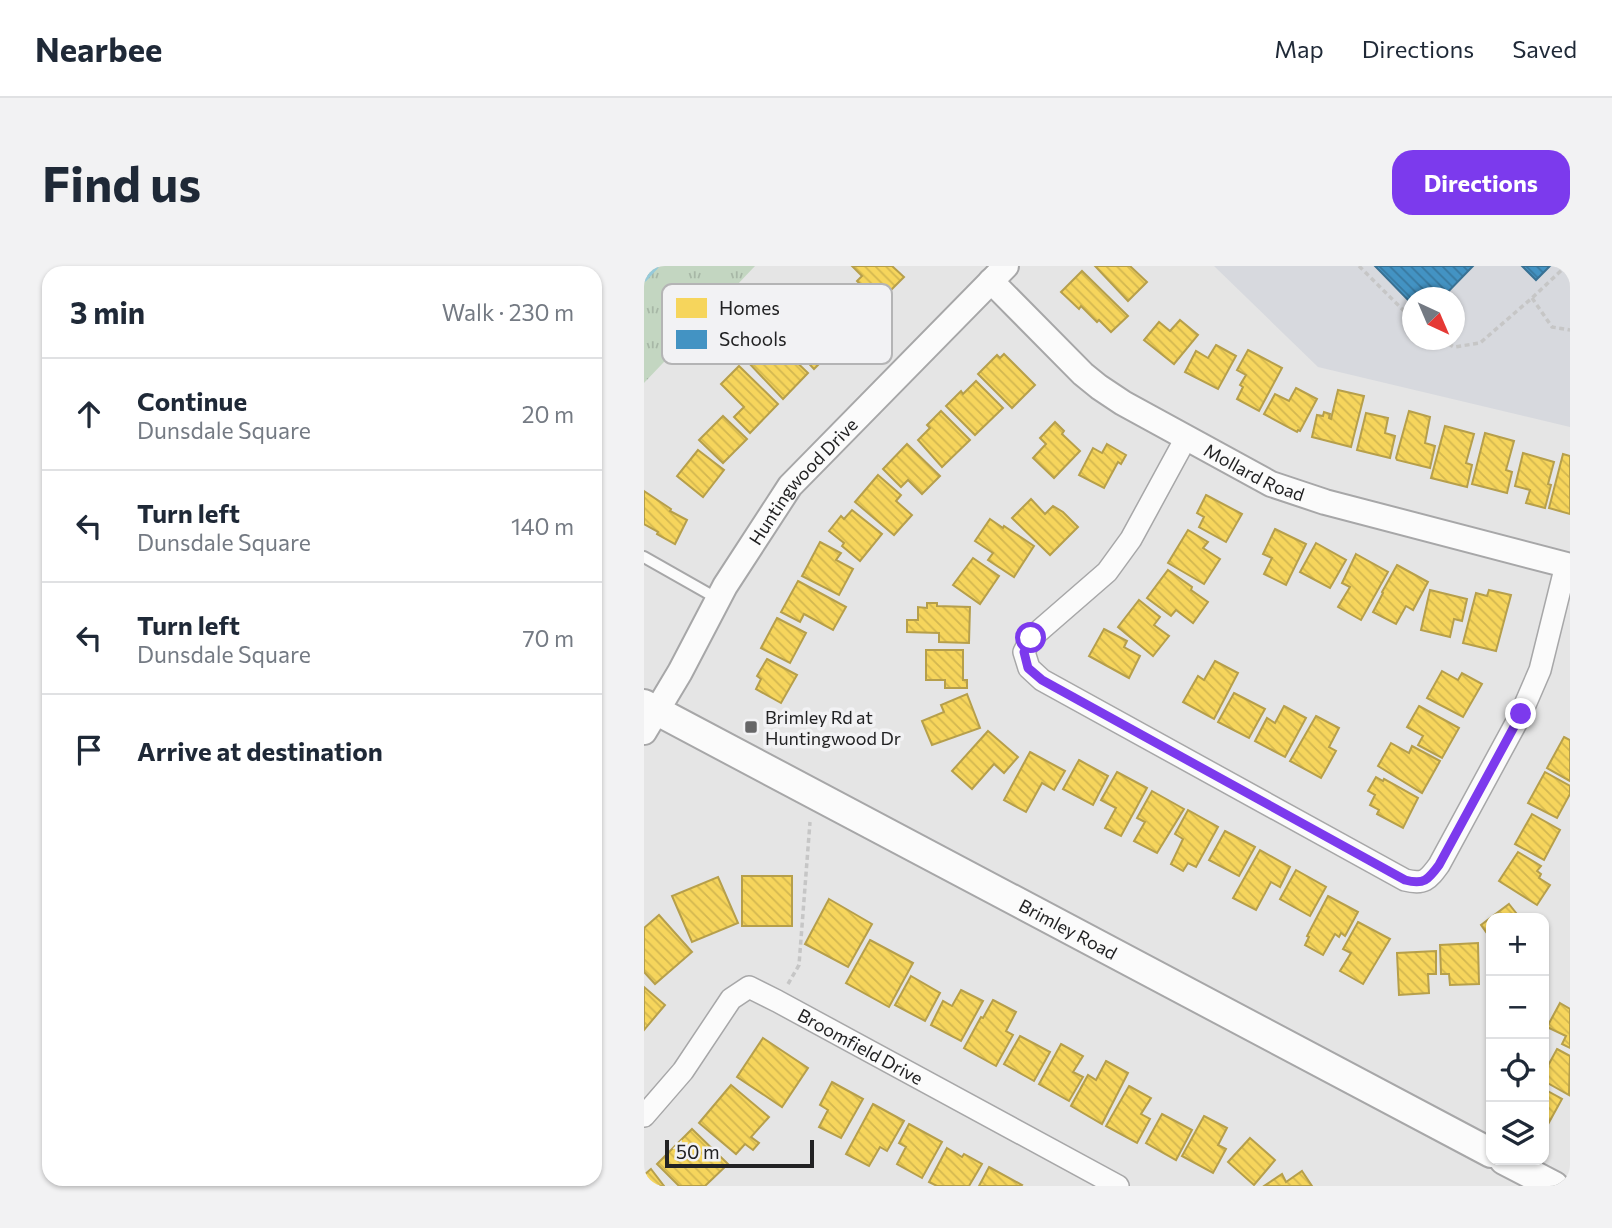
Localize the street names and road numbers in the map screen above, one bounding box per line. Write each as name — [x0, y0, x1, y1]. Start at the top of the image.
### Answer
street label: Huntingwood Drive — [744, 413, 862, 549]
street label: Mollard Road — [1200, 439, 1307, 505]
street label: Brimley Road — [1015, 894, 1121, 964]
street label: Broomfield Drive — [794, 1003, 927, 1089]

